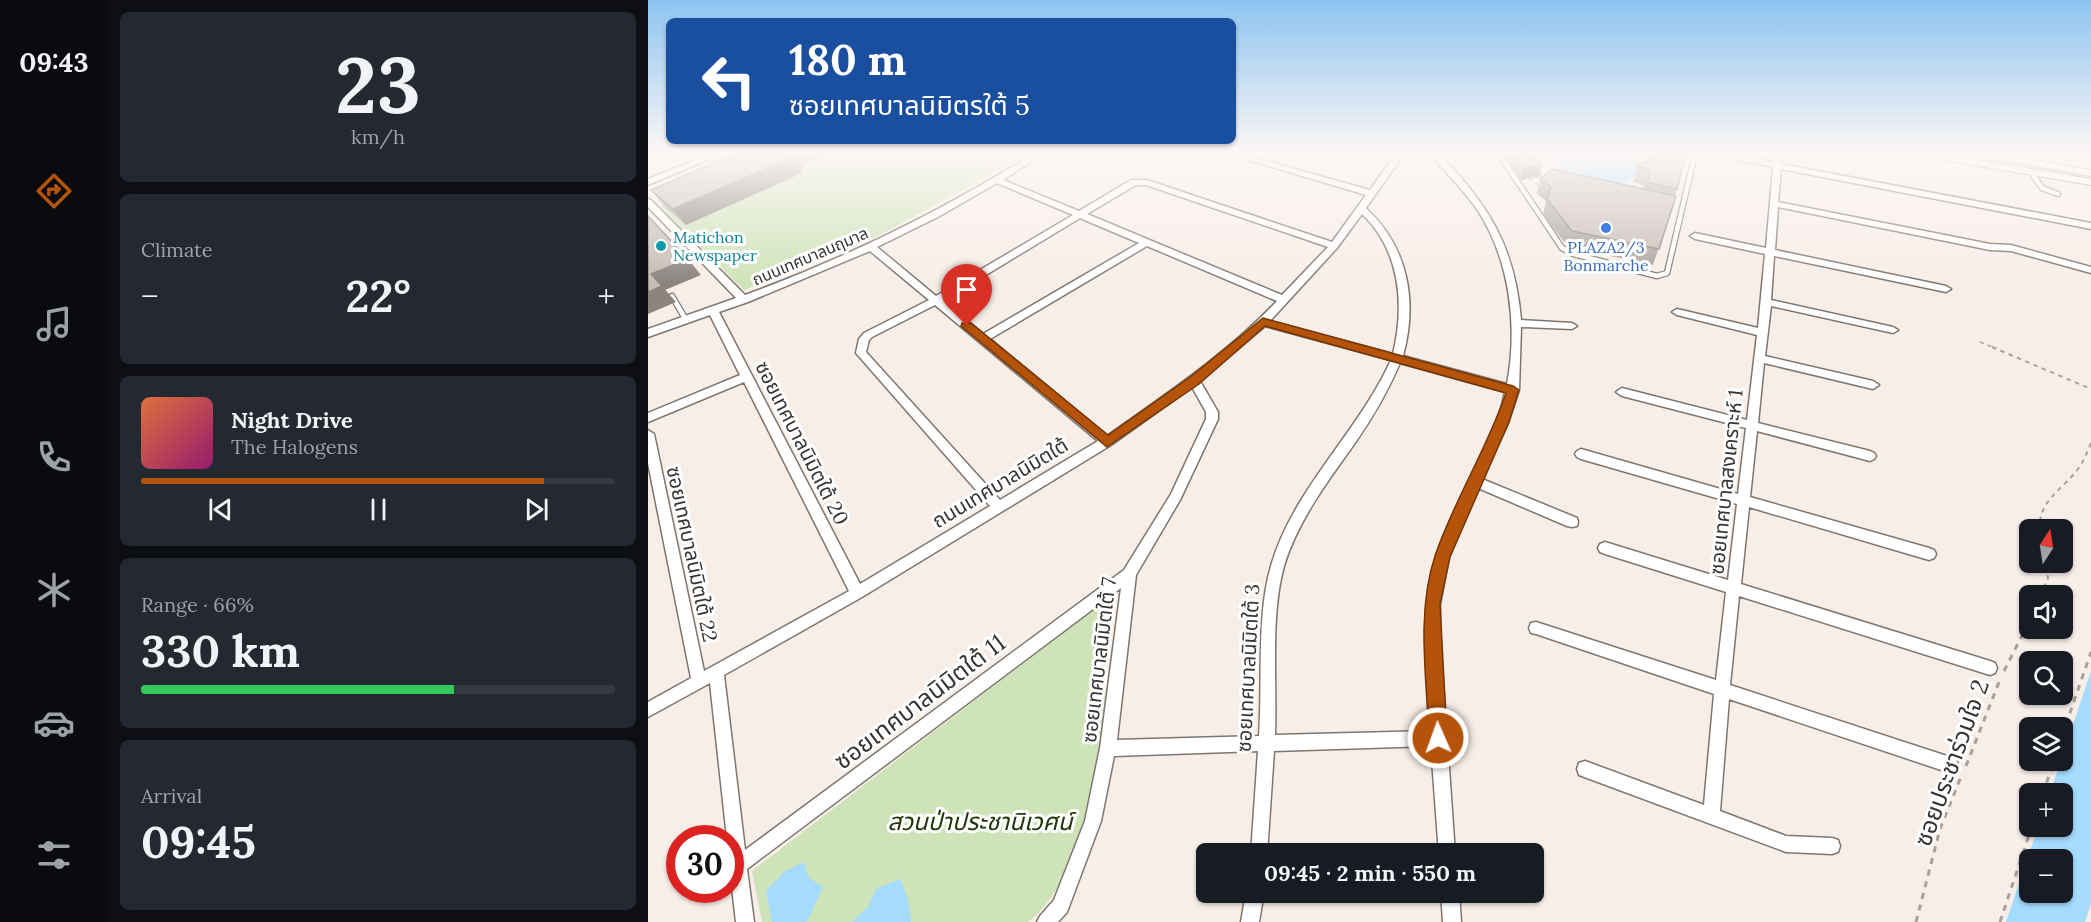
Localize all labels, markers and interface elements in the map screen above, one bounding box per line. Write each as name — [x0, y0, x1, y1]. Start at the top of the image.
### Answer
text: 180 m — [789, 33, 906, 87]
text: 23 — [335, 35, 421, 134]
icon: left — [690, 42, 768, 120]
text: 09:43 — [19, 45, 89, 79]
text: ซอยเทศบาลนิมิตรใต้ 5 — [789, 88, 1030, 122]
text: km/h — [351, 124, 405, 149]
icon: directions — [33, 170, 75, 212]
marker: PLAZA2/3 Bonmarche — [1599, 221, 1613, 235]
street label: ถนนเทศบาลนฤมาล — [749, 223, 871, 289]
place label: Matichon Newspaper — [673, 227, 757, 265]
text: Climate — [141, 237, 213, 262]
place label: PLAZA2/3 Bonmarche — [1563, 237, 1649, 275]
marker: Matichon Newspaper — [654, 239, 668, 253]
pin — [941, 264, 992, 326]
text: 22° — [345, 267, 411, 324]
icon: arrive — [950, 273, 983, 306]
text: − — [141, 275, 159, 317]
text: + — [597, 275, 615, 317]
icon: music — [33, 303, 75, 345]
street label: ซอยเทศบาลนิมิตใต้ 20 — [750, 357, 855, 529]
street label: ซอยเทศบาลสงเคราะห์ 1 — [1703, 388, 1748, 576]
text: Night Drive — [231, 406, 353, 434]
street label: ถนนเทศบาลนิมิตใต้ — [927, 432, 1072, 533]
text: The Halogens — [231, 434, 358, 459]
icon: phone — [33, 436, 75, 478]
street label: ซอยเทศบาลนิมิตใต้ 22 — [662, 464, 723, 644]
icon: previous — [204, 493, 237, 526]
icon: pause — [362, 493, 395, 526]
icon: next — [520, 493, 553, 526]
north arrow — [2019, 519, 2073, 573]
map controls — [2019, 519, 2073, 903]
icon: climate — [33, 569, 75, 611]
street label: ซอยเทศบาลนิมิตใต้ 7 — [1076, 576, 1121, 744]
street label: ซอยเทศบาลนิมิตใต้ 3 — [1231, 583, 1264, 753]
button: sound — [2019, 585, 2073, 639]
text: Range · 66% — [141, 592, 254, 617]
text: 330 km — [141, 622, 300, 679]
street label: ซอยเทศบาลนิมิตใต้ 11 — [828, 627, 1012, 776]
button: search — [2019, 651, 2073, 705]
street label: ซอยประชาร่วมใจ 2 — [1907, 675, 1996, 850]
icon: car — [33, 702, 75, 744]
position arrow — [1406, 706, 1470, 770]
button: layers — [2019, 717, 2073, 771]
text: Arrival — [141, 783, 202, 808]
button: + — [2019, 783, 2073, 837]
park label: สวนป่าประชานิเวศน์ — [888, 806, 1076, 837]
text: 09:45 — [141, 813, 256, 870]
speed limit sign: 30 — [666, 825, 744, 903]
icon: filters — [33, 834, 75, 876]
button: − — [2019, 849, 2073, 903]
text: 09:45 · 2 min · 550 m — [1264, 859, 1476, 887]

